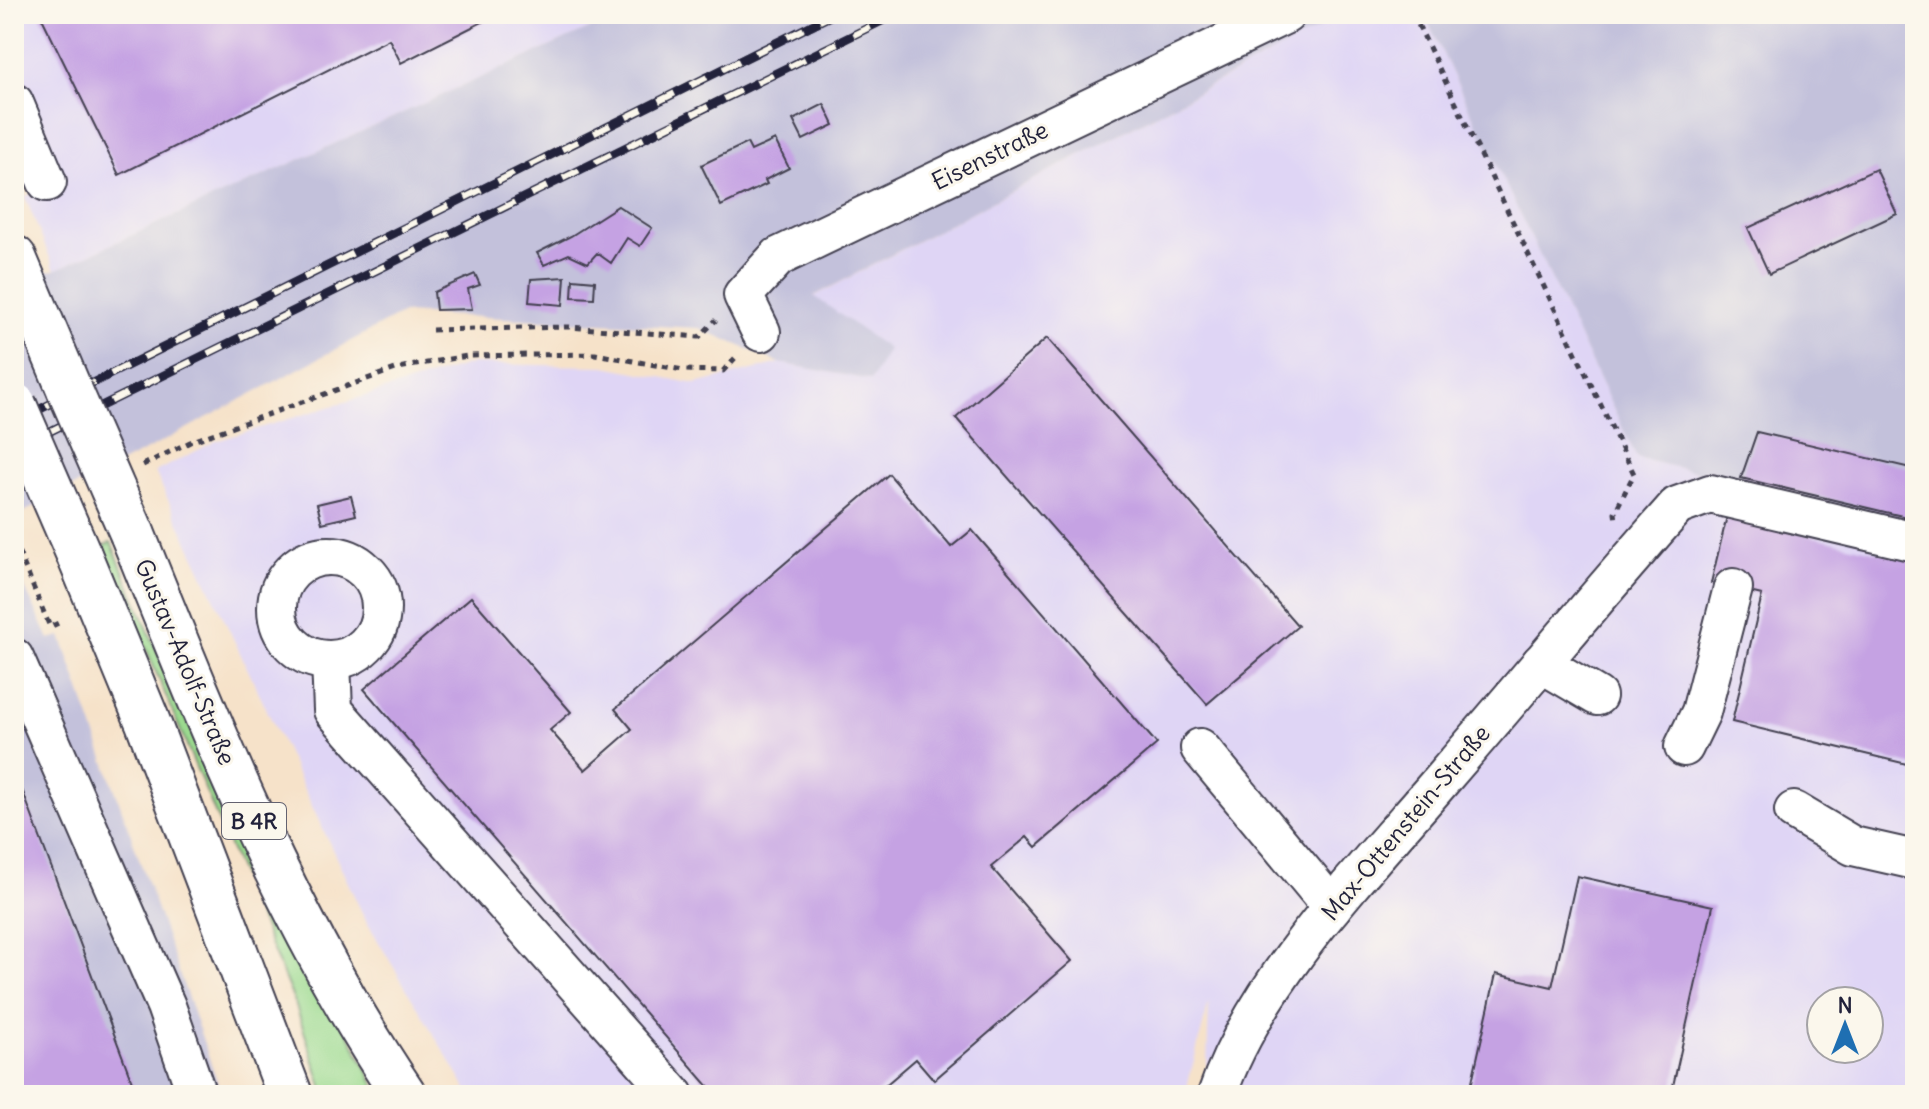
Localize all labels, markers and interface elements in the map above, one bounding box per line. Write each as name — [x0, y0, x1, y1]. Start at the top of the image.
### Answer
street label: Eisenstraße — [927, 114, 1053, 196]
street label: Gustav-Adolf-Straße — [129, 554, 243, 769]
street label: Max-Ottenstein-Straße — [1315, 718, 1496, 926]
road number: B 4R — [222, 803, 286, 839]
north arrow — [1805, 985, 1885, 1065]
text: N — [1837, 991, 1853, 1019]

